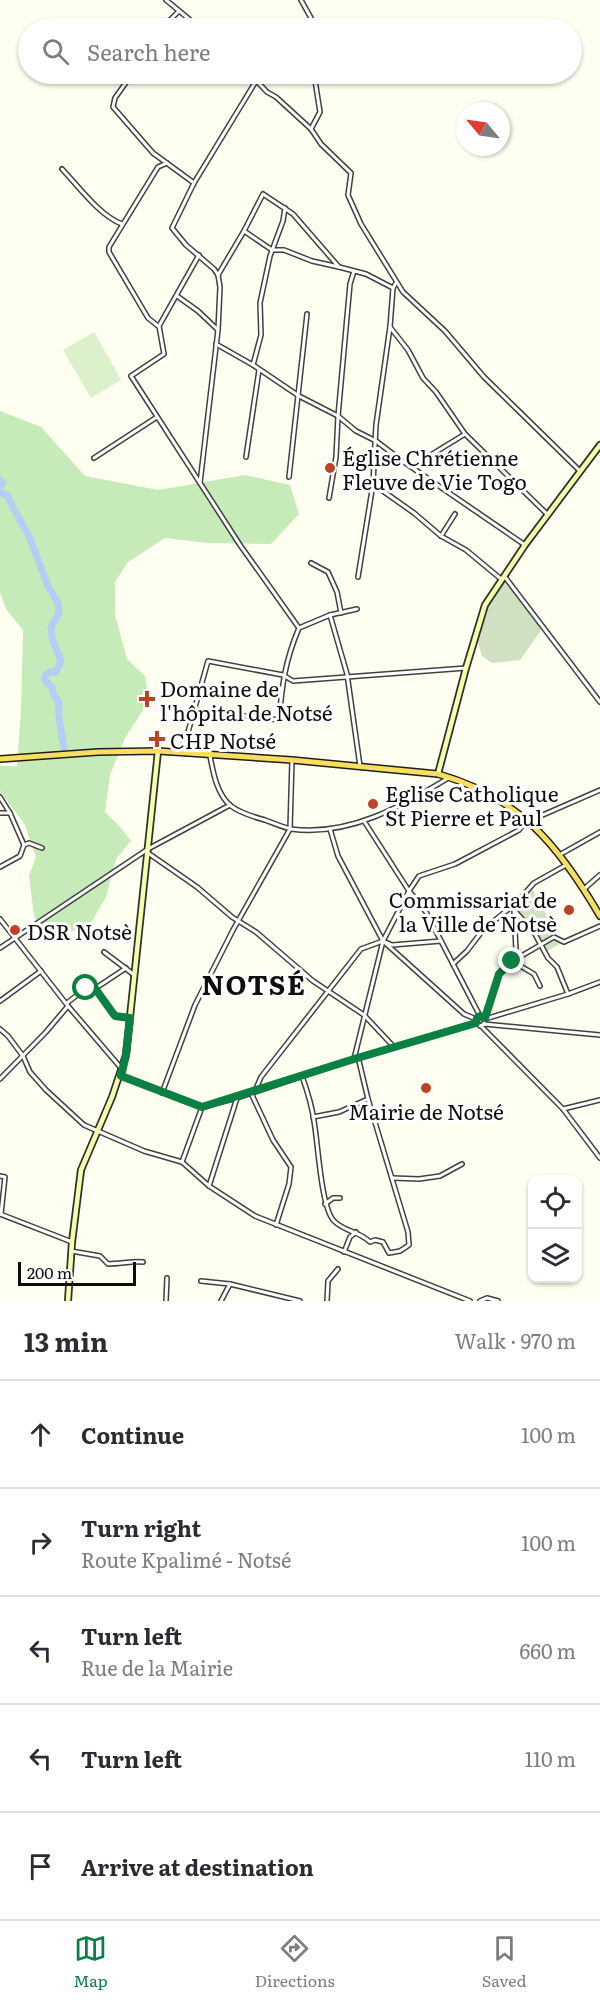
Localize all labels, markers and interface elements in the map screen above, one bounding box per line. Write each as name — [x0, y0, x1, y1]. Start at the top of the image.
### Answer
search box — [18, 18, 582, 84]
icon: search — [39, 35, 72, 68]
text: Search here — [87, 35, 210, 68]
north arrow — [456, 102, 510, 156]
place label: Église Chrétienne Fleuve de Vie Togo — [342, 441, 527, 496]
marker: Église Chrétienne Fleuve de Vie Togo — [323, 461, 337, 475]
place label: Domaine de l'hôpital de Notsé — [160, 672, 333, 727]
marker: Domaine de l'hôpital de Notsé — [138, 690, 156, 708]
place label: CHP Notsé — [170, 724, 276, 755]
marker: CHP Notsé — [148, 730, 166, 748]
place label: Eglise Catholique St Pierre et Paul — [385, 777, 559, 832]
marker: Eglise Catholique St Pierre et Paul — [366, 797, 380, 811]
place label: Commissariat de la Ville de Notsè — [389, 883, 557, 938]
marker: Commissariat de la Ville de Notsè — [562, 903, 576, 917]
place label: DSR Notsè — [27, 915, 132, 946]
marker: DSR Notsè — [8, 923, 22, 937]
route end — [498, 947, 524, 973]
district label: NOTSÉ — [202, 963, 306, 1003]
route start — [72, 974, 98, 1000]
marker: Mairie de Notsé — [419, 1081, 433, 1095]
place label: Mairie de Notsé — [348, 1095, 504, 1126]
map controls — [528, 1175, 582, 1283]
button: locate — [528, 1175, 582, 1229]
button: layers — [528, 1229, 582, 1283]
scale bar — [18, 1259, 136, 1286]
text: 200 m — [27, 1260, 72, 1284]
text: 13 min — [24, 1321, 108, 1360]
text: Walk · 970 m — [455, 1325, 576, 1355]
icon: ahead — [24, 1418, 57, 1451]
text: Continue — [81, 1418, 184, 1451]
text: 100 m — [521, 1419, 576, 1449]
text: Turn right — [81, 1511, 201, 1544]
icon: right — [24, 1526, 57, 1559]
text: 100 m — [521, 1527, 576, 1557]
text: Route Kpalimé - Notsé — [81, 1544, 291, 1574]
text: Turn left — [81, 1619, 182, 1652]
icon: left — [24, 1634, 57, 1667]
text: 660 m — [520, 1635, 576, 1665]
text: Rue de la Mairie — [81, 1652, 233, 1682]
icon: left — [24, 1742, 57, 1775]
text: Turn left — [81, 1742, 182, 1775]
text: 110 m — [525, 1743, 576, 1773]
icon: arrive — [24, 1850, 57, 1883]
text: Arrive at destination — [81, 1850, 314, 1883]
tab: Map — [74, 1932, 108, 1992]
tab: Directions — [255, 1932, 335, 1992]
tab: Saved — [482, 1932, 526, 1992]

